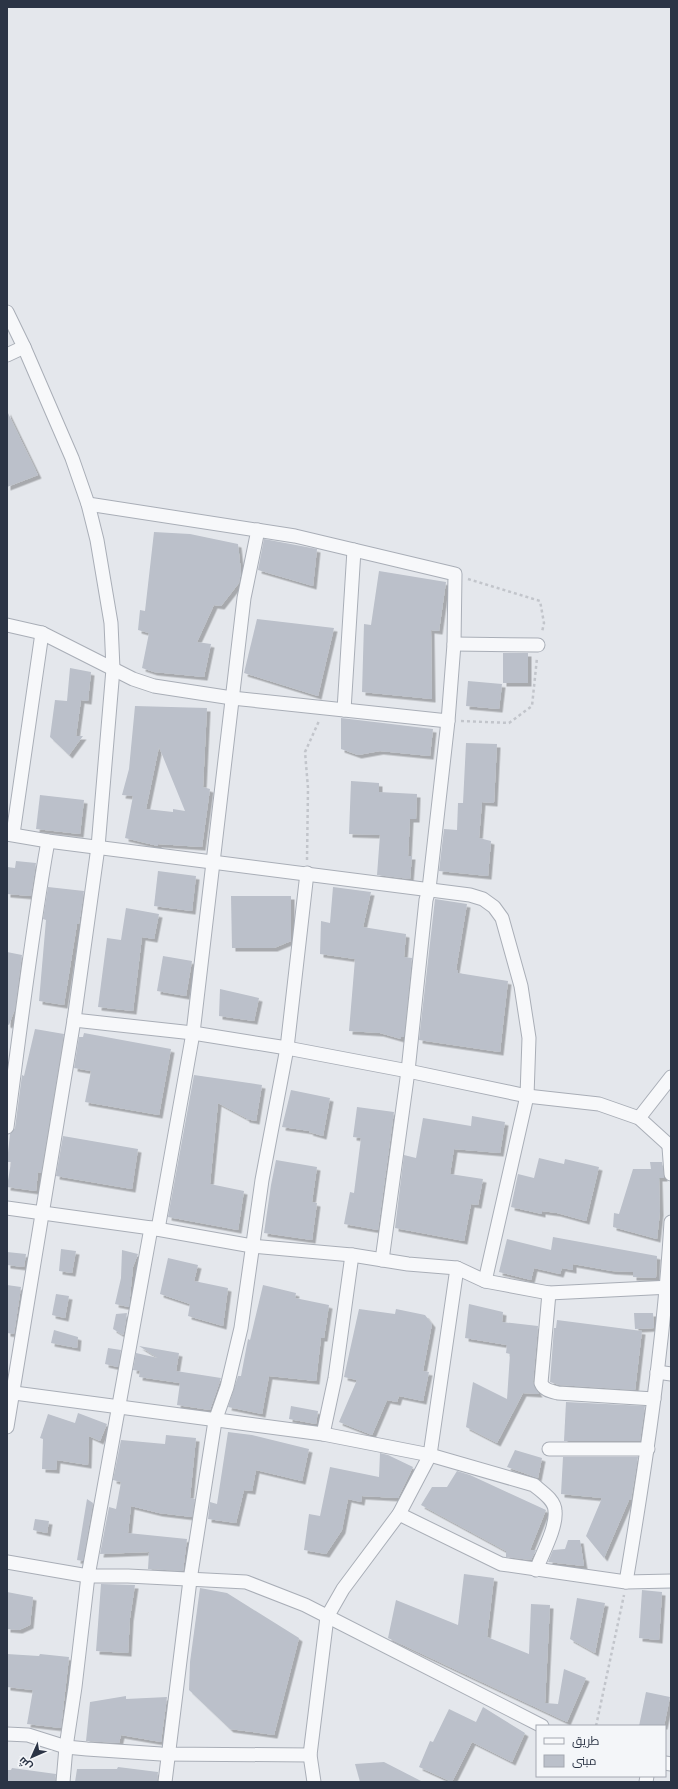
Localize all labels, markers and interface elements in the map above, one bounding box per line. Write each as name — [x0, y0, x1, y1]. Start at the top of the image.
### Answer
legend — [536, 1725, 666, 1777]
text: طريق — [572, 1733, 600, 1748]
north arrow — [12, 1737, 52, 1777]
text: مبنى — [572, 1753, 597, 1768]
text: ش — [15, 1754, 35, 1774]

